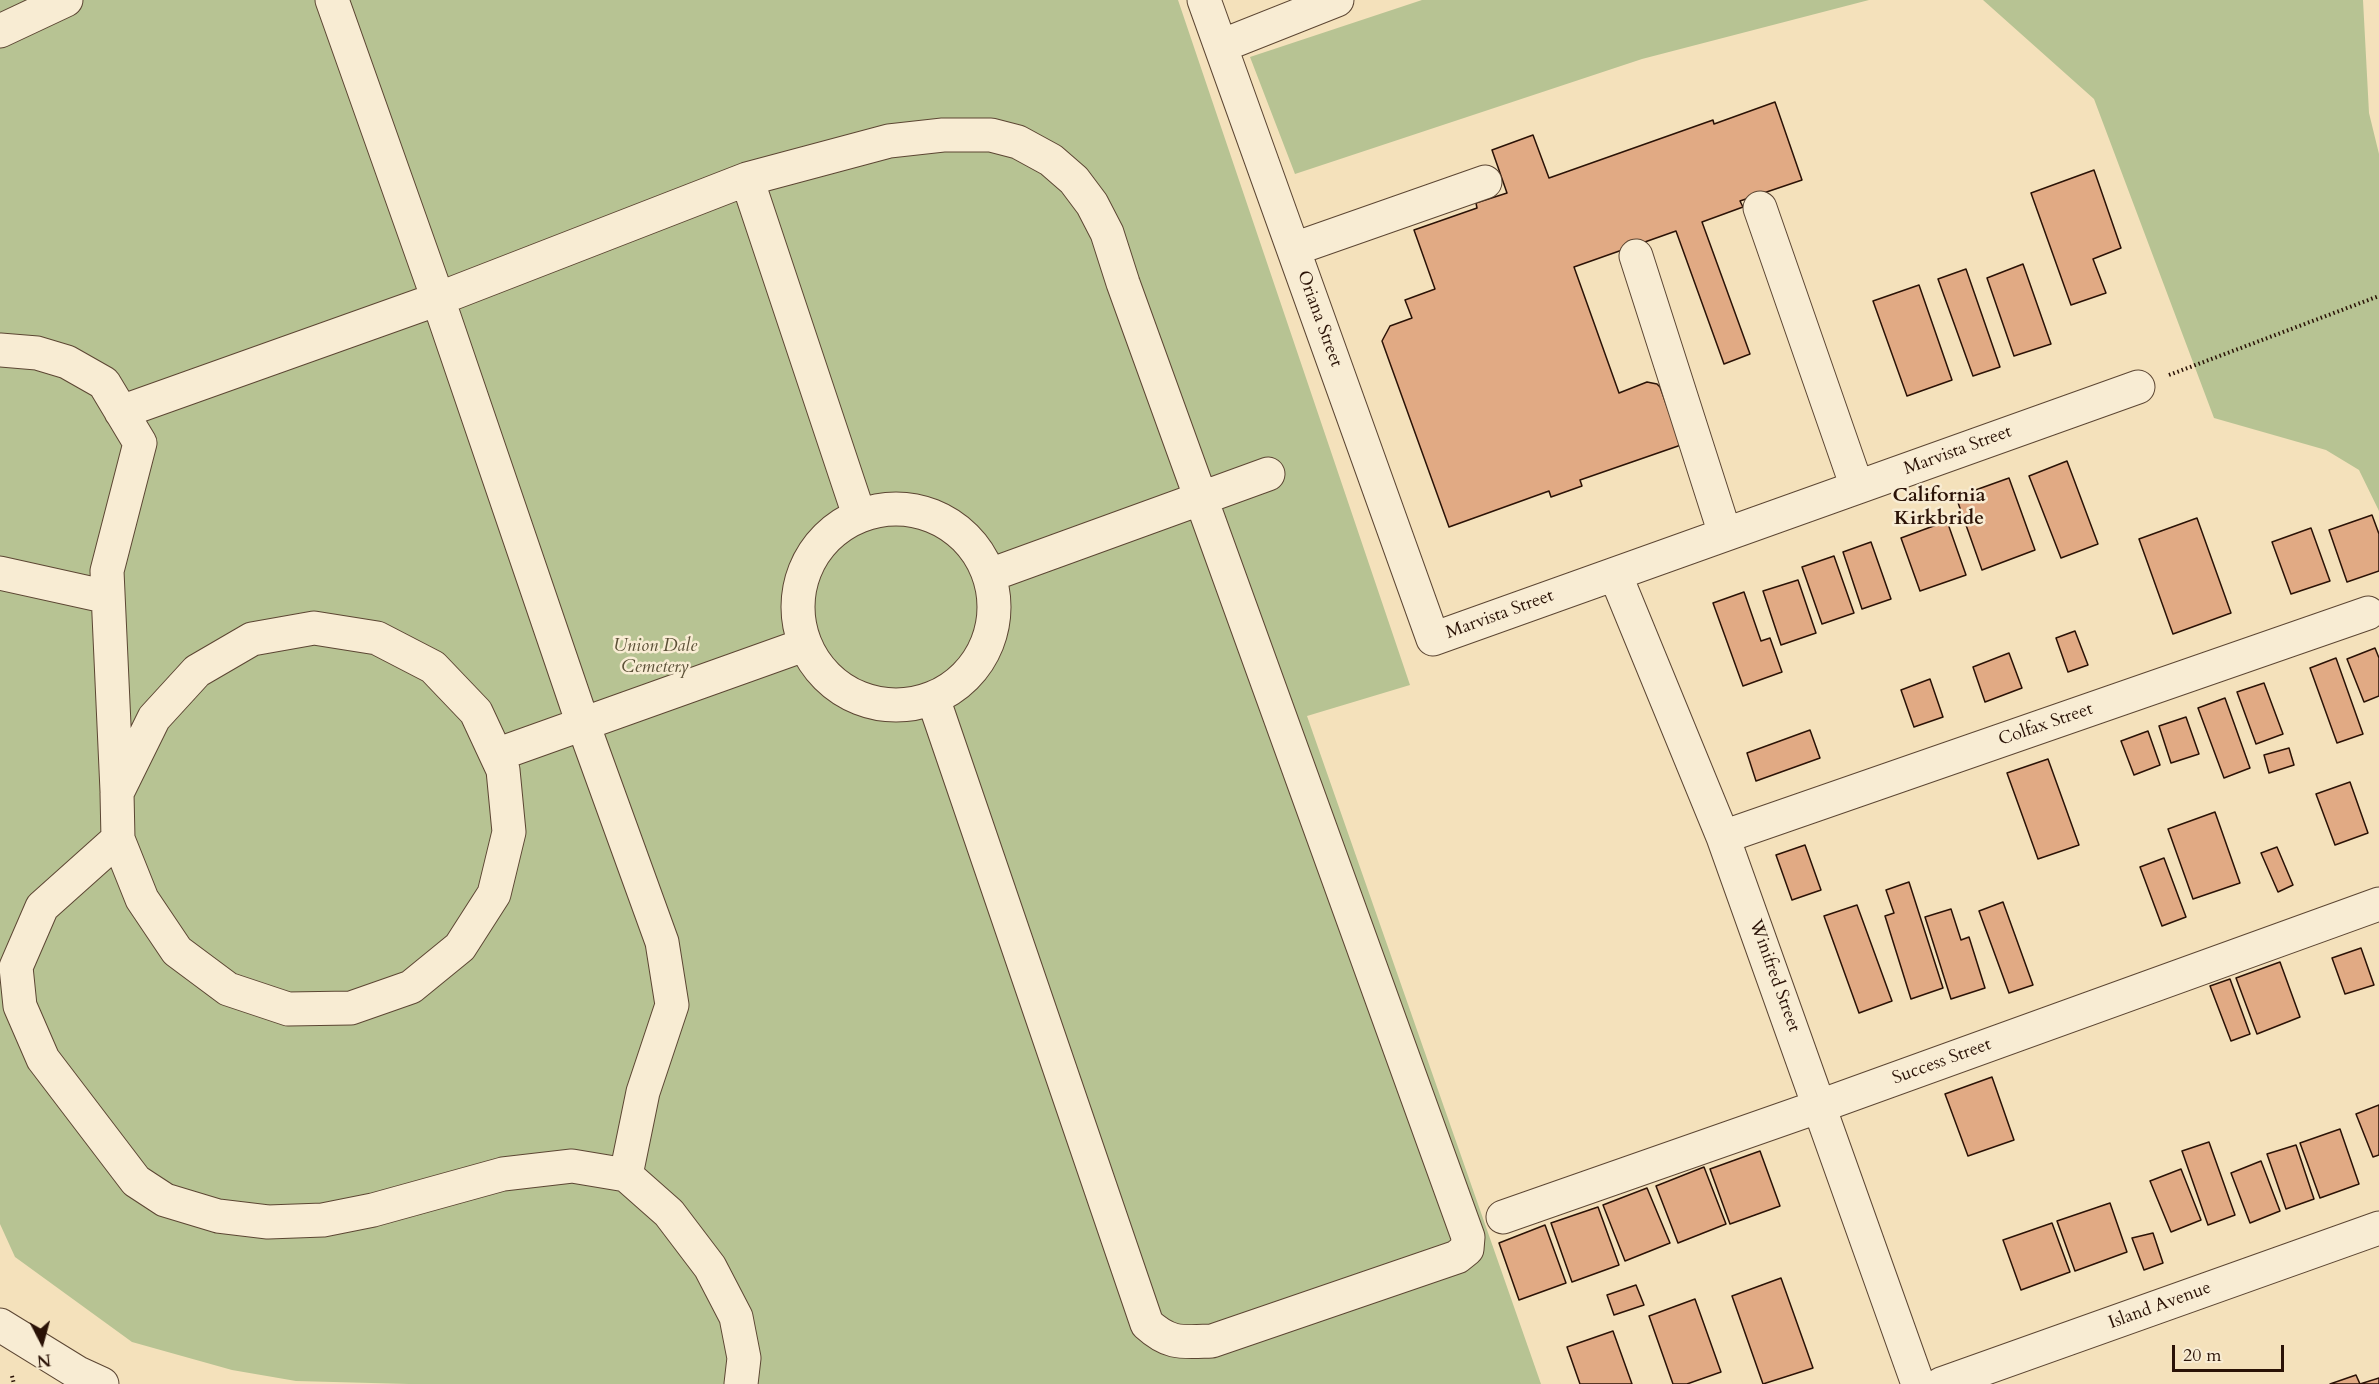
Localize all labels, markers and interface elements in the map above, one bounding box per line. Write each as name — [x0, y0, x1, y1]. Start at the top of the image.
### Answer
street label: Oriana Street — [1292, 268, 1346, 370]
street label: Marvista Street — [1901, 422, 2015, 480]
district label: California Kirkbride — [1892, 484, 1986, 531]
street label: Marvista Street — [1443, 586, 1557, 644]
park label: Union Dale Cemetery — [613, 636, 697, 678]
street label: Colfax Street — [1996, 699, 2096, 751]
street label: Winifred Street — [1744, 917, 1804, 1035]
street label: Success Street — [1890, 1034, 1994, 1090]
street label: Island Avenue — [2106, 1277, 2214, 1335]
north arrow — [12, 1312, 72, 1372]
scale bar — [2175, 1333, 2288, 1371]
text: 20 m — [2183, 1343, 2222, 1368]
text: N — [36, 1348, 52, 1372]

